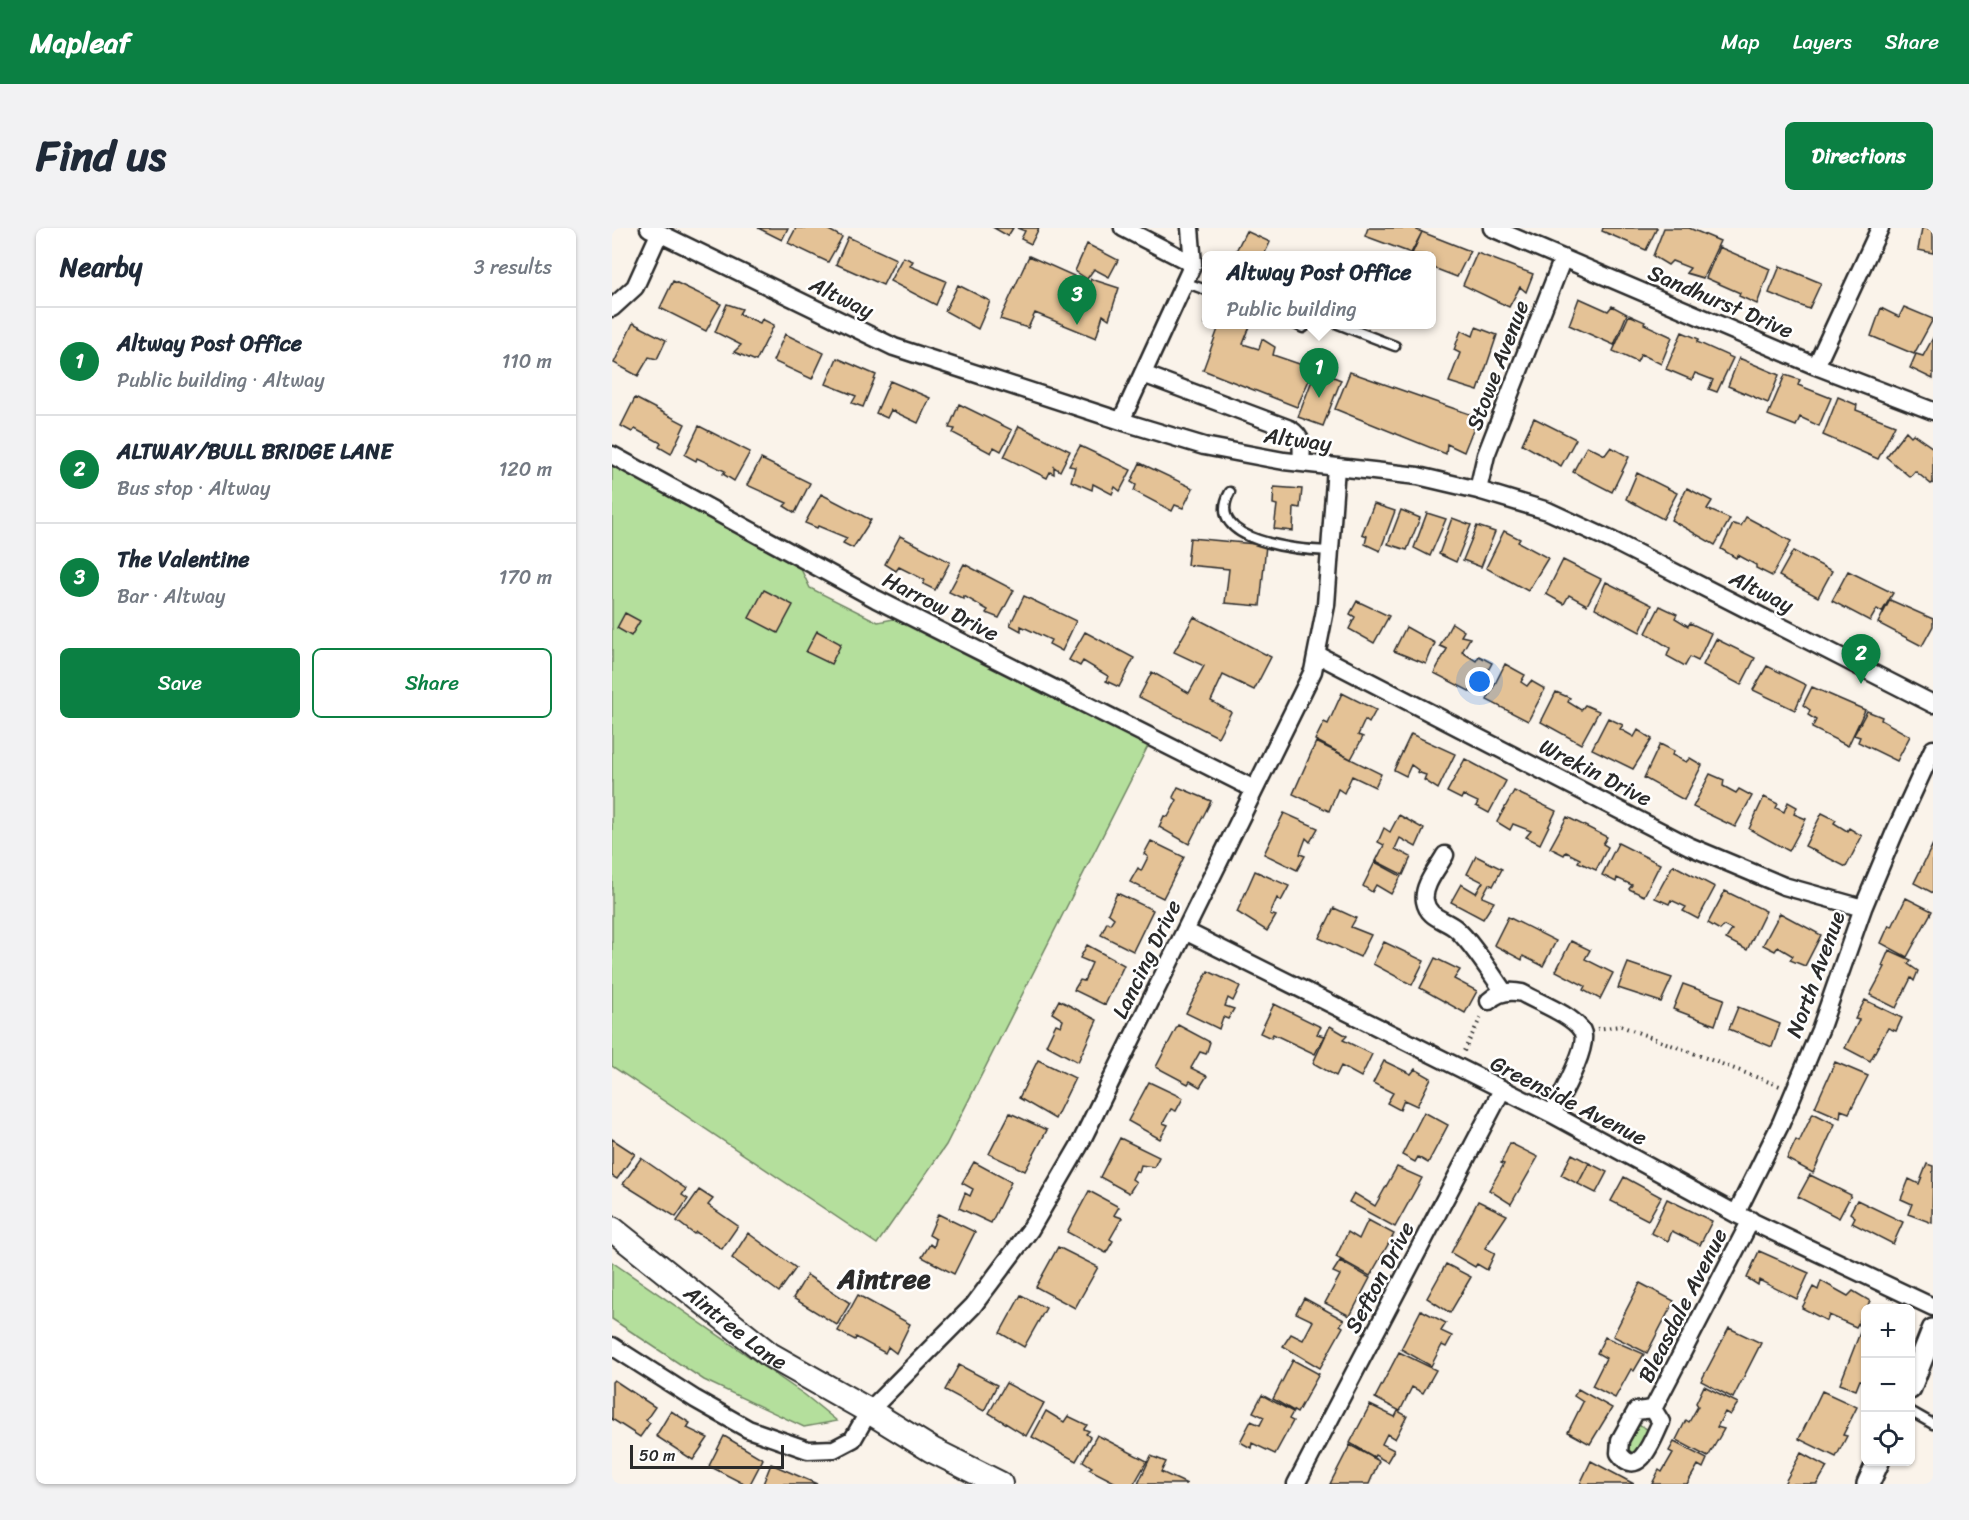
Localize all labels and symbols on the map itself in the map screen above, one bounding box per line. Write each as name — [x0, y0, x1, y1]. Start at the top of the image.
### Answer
street label: Sandhurst Drive — [1642, 253, 1800, 350]
street label: Altway — [802, 265, 881, 330]
pin: 3 — [1058, 276, 1096, 325]
street label: Stowe Avenue — [1455, 294, 1540, 436]
pin: 1 — [1300, 348, 1338, 398]
street label: Altway — [1261, 415, 1335, 464]
street label: Altway — [1722, 558, 1801, 625]
street label: Harrow Drive — [876, 560, 1006, 653]
pin: 2 — [1842, 634, 1880, 684]
your location — [1465, 667, 1494, 696]
street label: Wrekin Drive — [1532, 727, 1659, 818]
street label: Lancing Drive — [1101, 893, 1192, 1026]
street label: North Avenue — [1774, 905, 1857, 1043]
street label: Greenside Avenue — [1483, 1044, 1654, 1157]
street label: Sefton Drive — [1334, 1214, 1425, 1340]
street label: Bleasdale Avenue — [1627, 1221, 1738, 1390]
district label: Aintree — [837, 1254, 931, 1303]
street label: Aintree Lane — [674, 1274, 795, 1381]
scale bar — [630, 1442, 784, 1470]

